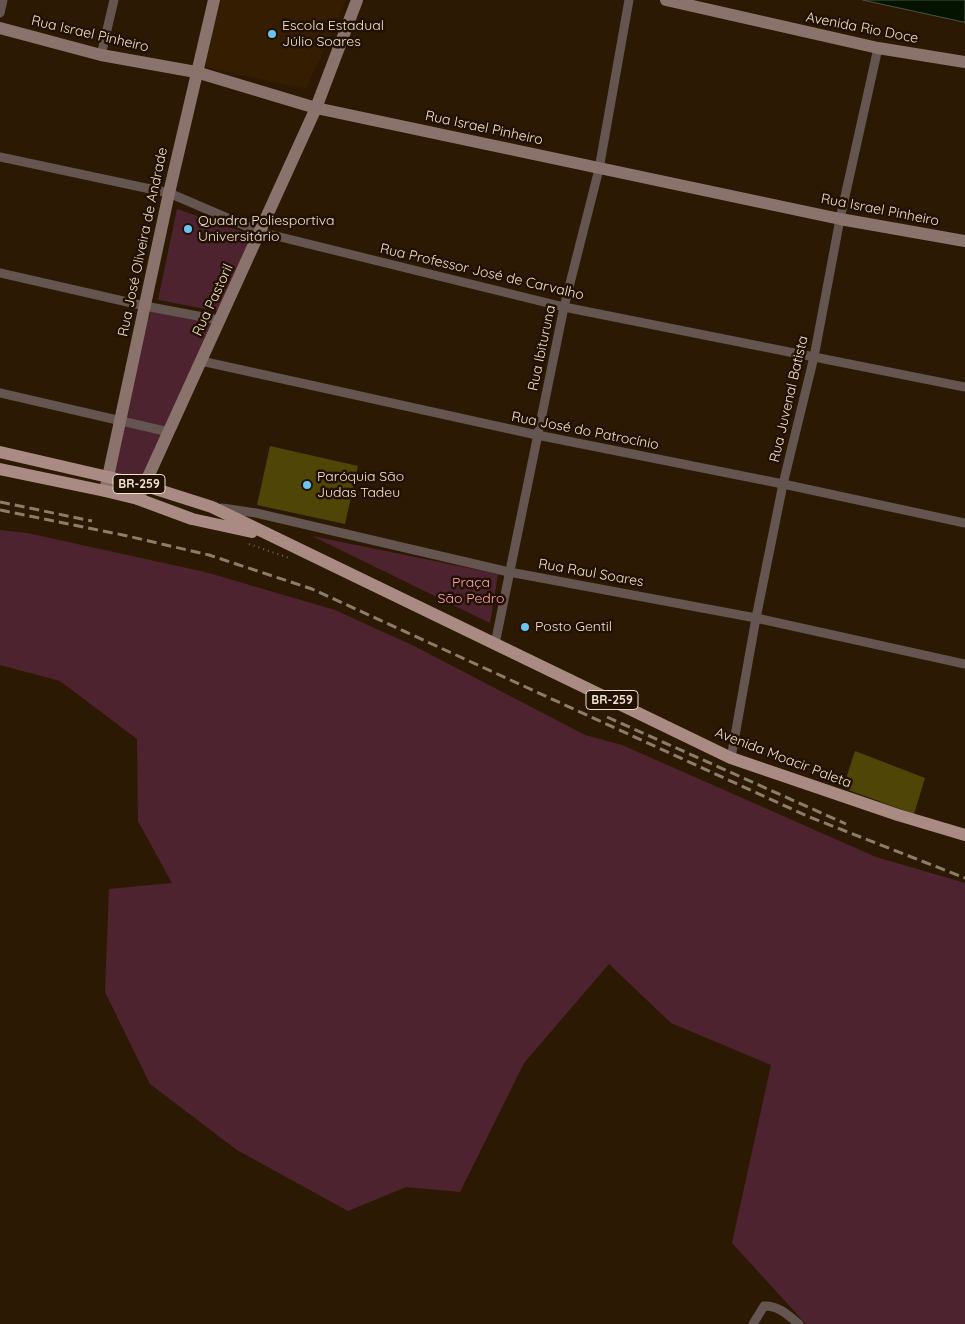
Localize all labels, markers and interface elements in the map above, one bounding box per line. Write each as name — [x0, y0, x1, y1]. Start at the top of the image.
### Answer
street label: Avenida Rio Doce — [804, 9, 920, 47]
street label: Rua Israel Pinheiro — [30, 12, 150, 56]
place label: Escola Estadual Júlio Soares — [282, 18, 384, 50]
marker: Escola Estadual Júlio Soares — [266, 28, 278, 40]
street label: Rua Israel Pinheiro — [424, 107, 544, 149]
street label: Rua José Oliveira de Andrade — [115, 146, 171, 338]
street label: Rua Israel Pinheiro — [819, 190, 941, 230]
place label: Quadra Poliesportiva Universitário — [198, 213, 335, 246]
marker: Quadra Poliesportiva Universitário — [182, 223, 194, 235]
street label: Rua Professor José de Carvalho — [378, 240, 586, 304]
street label: Rua Pastoril — [189, 261, 237, 339]
street label: Rua Ibituruna — [525, 304, 559, 392]
street label: Rua Juvenal Batista — [766, 334, 812, 464]
street label: Rua José do Patrocínio — [510, 408, 660, 454]
place label: Paróquia São Judas Tadeu — [317, 469, 404, 502]
road number: BR-259 — [113, 474, 165, 494]
marker: Paróquia São Judas Tadeu — [301, 479, 313, 491]
street label: Rua Raul Soares — [537, 555, 645, 591]
park label: Praça São Pedro — [438, 575, 504, 608]
place label: Posto Gentil — [535, 619, 612, 635]
marker: Posto Gentil — [519, 621, 531, 633]
road number: BR-259 — [586, 690, 638, 710]
street label: Avenida Moacir Paleta — [712, 724, 854, 792]

